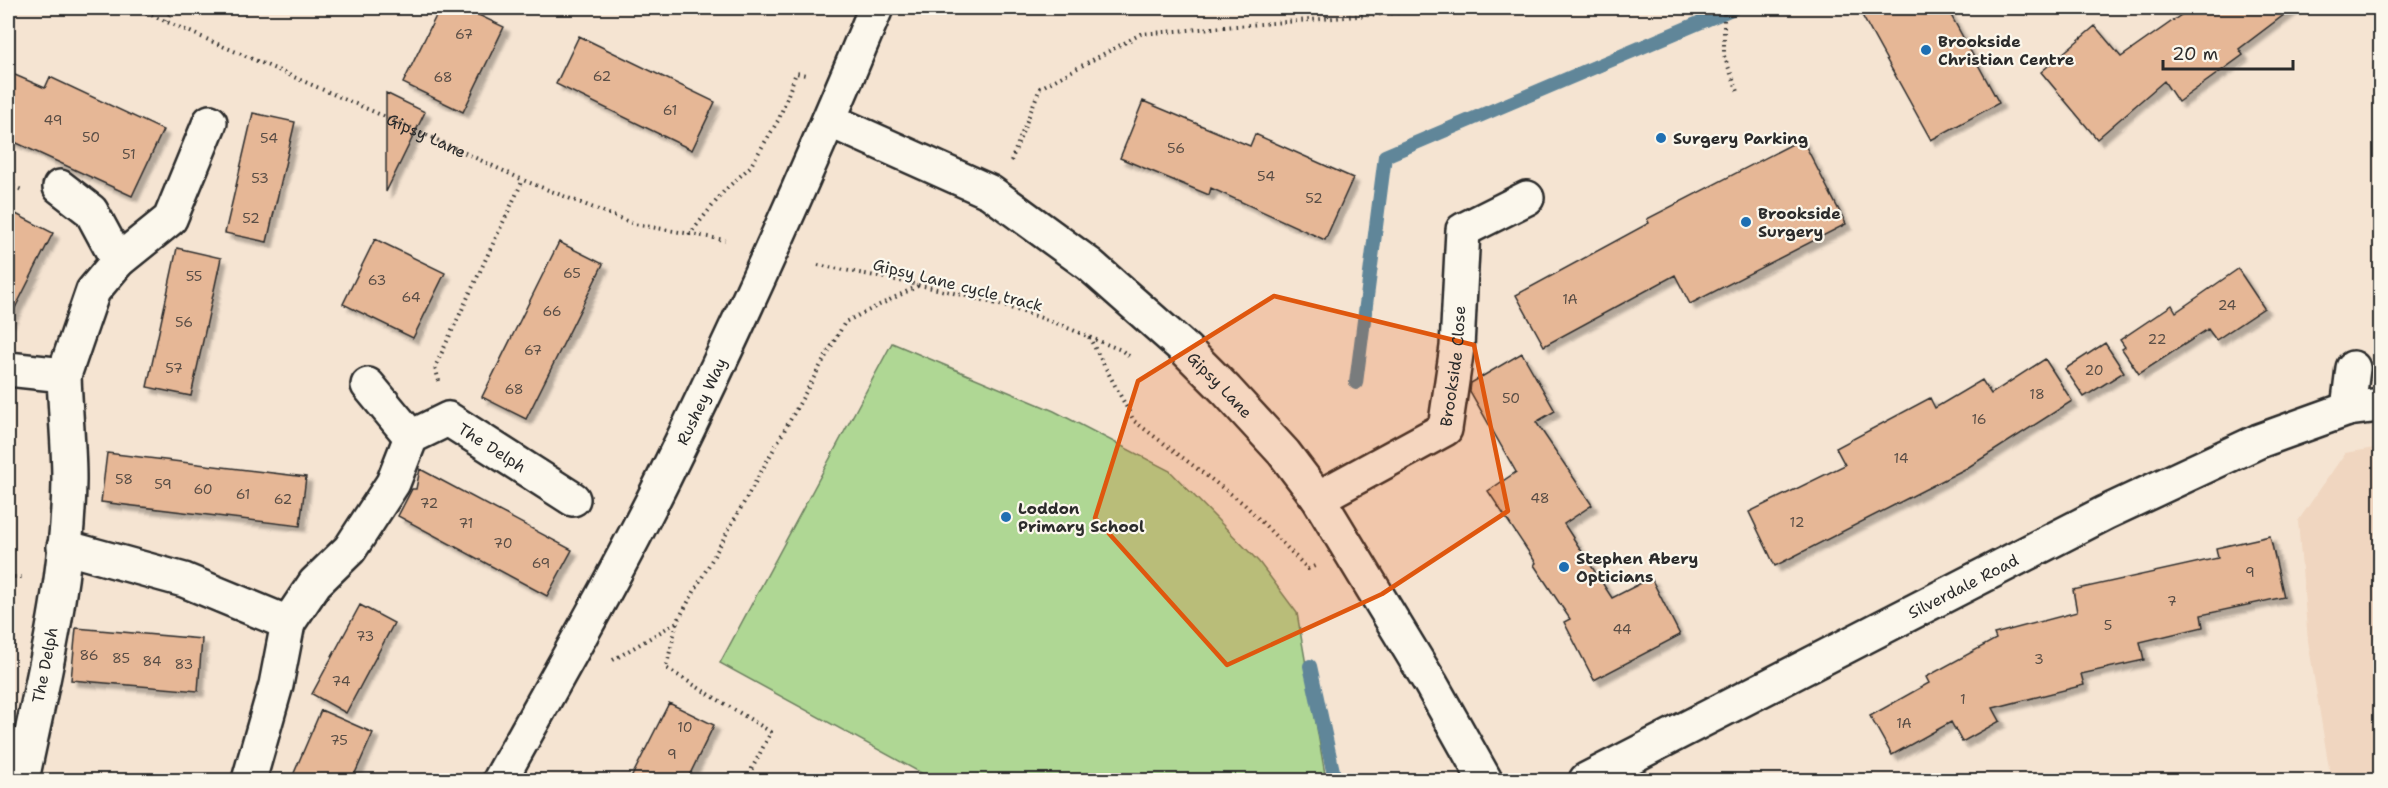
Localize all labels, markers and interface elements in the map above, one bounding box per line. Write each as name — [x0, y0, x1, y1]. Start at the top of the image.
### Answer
house number: 67 — [455, 25, 473, 43]
place label: Brookside Christian Centre — [1938, 31, 2075, 70]
scale bar — [2163, 33, 2294, 71]
text: 20 m — [2172, 42, 2218, 66]
marker: Brookside Christian Centre — [1919, 43, 1933, 57]
house number: 62 — [593, 67, 611, 85]
house number: 68 — [433, 68, 453, 86]
house number: 61 — [663, 101, 677, 119]
street label: Gipsy Lane — [383, 108, 470, 162]
house number: 49 — [44, 111, 63, 129]
house number: 50 — [82, 128, 100, 146]
place label: Surgery Parking — [1673, 128, 1808, 149]
house number: 54 — [260, 129, 278, 147]
marker: Surgery Parking — [1654, 131, 1668, 145]
house number: 56 — [1167, 139, 1185, 157]
house number: 51 — [122, 145, 136, 163]
house number: 54 — [1257, 167, 1275, 185]
house number: 53 — [251, 169, 269, 187]
house number: 52 — [1305, 189, 1323, 207]
place label: Brookside Surgery — [1758, 203, 1841, 242]
house number: 52 — [242, 209, 260, 227]
marker: Brookside Surgery — [1739, 215, 1753, 229]
street label: Gipsy Lane cycle track — [871, 254, 1045, 316]
house number: 65 — [563, 264, 581, 282]
house number: 55 — [186, 267, 202, 285]
house number: 63 — [368, 271, 386, 289]
house number: 64 — [401, 288, 421, 306]
house number: 1A — [1562, 290, 1578, 308]
house number: 24 — [2218, 296, 2237, 314]
house number: 66 — [542, 302, 562, 320]
street label: Brookside Close — [1435, 305, 1470, 428]
house number: 56 — [175, 313, 193, 331]
house number: 22 — [2148, 330, 2166, 348]
house number: 67 — [524, 341, 542, 359]
street label: Gipsy Lane — [1183, 347, 1257, 423]
street label: Rushey Way — [671, 354, 731, 448]
house number: 57 — [165, 359, 183, 377]
house number: 20 — [2084, 361, 2104, 379]
house number: 68 — [504, 380, 524, 398]
house number: 18 — [2029, 385, 2045, 403]
house number: 50 — [1502, 389, 1520, 407]
house number: 16 — [1971, 410, 1987, 428]
street label: The Delph — [454, 418, 530, 477]
house number: 14 — [1893, 449, 1909, 467]
house number: 58 — [115, 470, 133, 488]
house number: 59 — [154, 475, 172, 493]
house number: 60 — [193, 480, 213, 498]
house number: 61 — [236, 485, 250, 503]
house number: 48 — [1530, 489, 1550, 507]
house number: 62 — [274, 490, 292, 508]
house number: 72 — [420, 494, 438, 512]
place label: Loddon Primary School — [1018, 498, 1145, 537]
marker: Loddon Primary School — [999, 510, 1013, 524]
house number: 12 — [1790, 513, 1804, 531]
house number: 71 — [459, 514, 473, 532]
house number: 70 — [493, 534, 513, 552]
place label: Stephen Abery Opticians — [1576, 548, 1698, 587]
street label: Silverdale Road — [1904, 549, 2022, 623]
house number: 69 — [532, 554, 550, 572]
marker: Stephen Abery Opticians — [1557, 560, 1571, 574]
house number: 9 — [2245, 563, 2255, 581]
house number: 7 — [2167, 592, 2177, 610]
house number: 5 — [2104, 616, 2112, 634]
house number: 44 — [1612, 620, 1632, 638]
street label: The Delph — [27, 625, 63, 705]
house number: 73 — [356, 627, 374, 645]
house number: 86 — [79, 646, 99, 664]
house number: 85 — [112, 649, 130, 667]
house number: 3 — [2034, 650, 2044, 668]
house number: 84 — [142, 652, 162, 670]
house number: 83 — [175, 655, 193, 673]
house number: 74 — [332, 672, 351, 690]
house number: 1 — [1960, 690, 1966, 708]
house number: 1A — [1896, 714, 1912, 732]
house number: 10 — [677, 718, 693, 736]
house number: 75 — [330, 731, 348, 749]
house number: 9 — [667, 745, 677, 763]

